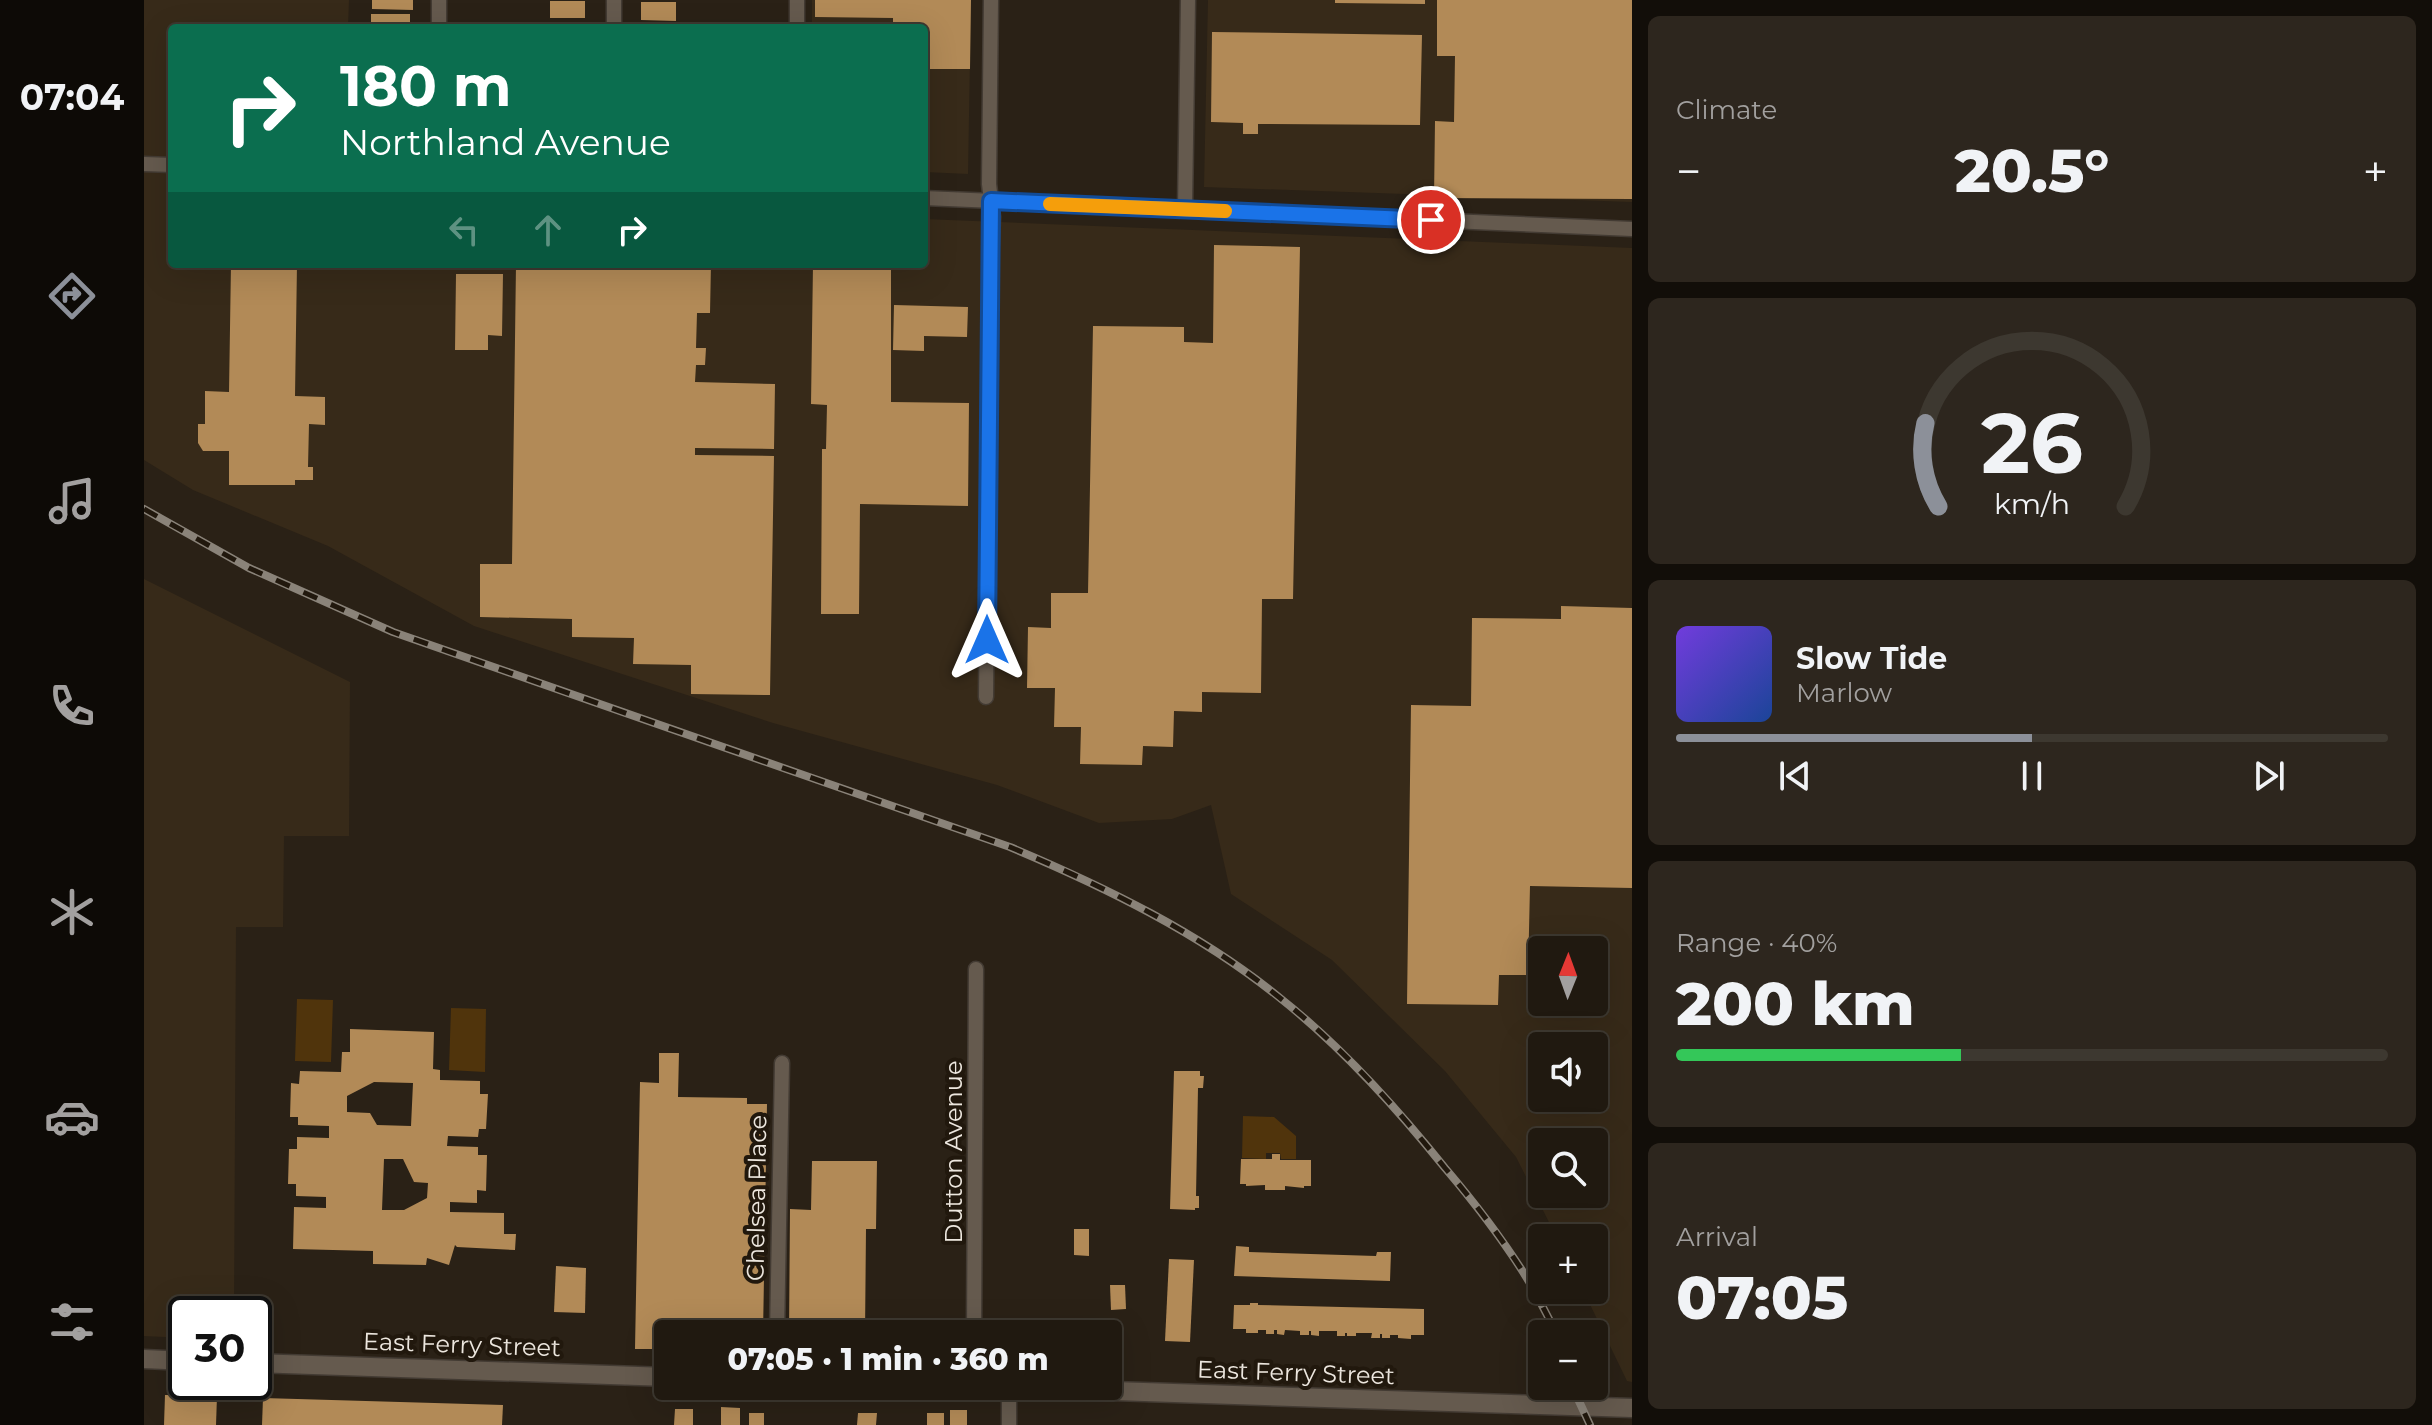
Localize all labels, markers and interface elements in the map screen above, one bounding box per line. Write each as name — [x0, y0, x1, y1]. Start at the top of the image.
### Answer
text: 180 m — [340, 52, 512, 120]
icon: right — [208, 56, 312, 160]
text: 07:04 — [20, 75, 124, 119]
text: Climate — [1676, 94, 1777, 126]
text: Northland Avenue — [340, 120, 671, 164]
text: 20.5° — [1955, 134, 2109, 207]
text: − — [1676, 144, 1701, 198]
text: + — [2363, 144, 2388, 198]
pin — [1397, 186, 1465, 254]
icon: arrive — [1409, 198, 1453, 242]
icon: left — [442, 208, 486, 252]
icon: ahead — [526, 208, 570, 252]
icon: right — [610, 208, 654, 252]
icon: directions — [44, 268, 100, 324]
text: 26 — [1981, 391, 2083, 493]
icon: music — [44, 473, 100, 529]
text: km/h — [1994, 486, 2070, 521]
position arrow — [945, 598, 1029, 682]
text: Slow Tide — [1796, 640, 1947, 677]
text: Marlow — [1796, 677, 1892, 709]
icon: phone — [44, 678, 100, 734]
icon: previous — [1773, 754, 1817, 798]
icon: pause — [2010, 754, 2054, 798]
icon: next — [2247, 754, 2291, 798]
icon: climate — [44, 884, 100, 940]
text: Range · 40% — [1676, 927, 1837, 959]
north arrow — [1528, 936, 1608, 1016]
map controls — [1528, 936, 1608, 1400]
text: 200 km — [1676, 967, 1915, 1040]
button: sound — [1528, 1032, 1608, 1112]
street label: Dutton Avenue — [939, 1061, 968, 1243]
icon: car — [44, 1089, 100, 1145]
street label: Chelsea Place — [741, 1115, 772, 1281]
button: search — [1528, 1128, 1608, 1208]
text: Arrival — [1676, 1221, 1758, 1253]
button: + — [1528, 1224, 1608, 1304]
text: 07:05 — [1676, 1261, 1848, 1334]
icon: filters — [44, 1294, 100, 1350]
speed limit sign: 30 — [168, 1296, 272, 1400]
button: − — [1528, 1320, 1608, 1400]
street label: East Ferry Street — [363, 1327, 562, 1362]
text: 07:05 · 1 min · 360 m — [727, 1341, 1049, 1378]
street label: East Ferry Street — [1197, 1355, 1396, 1390]

